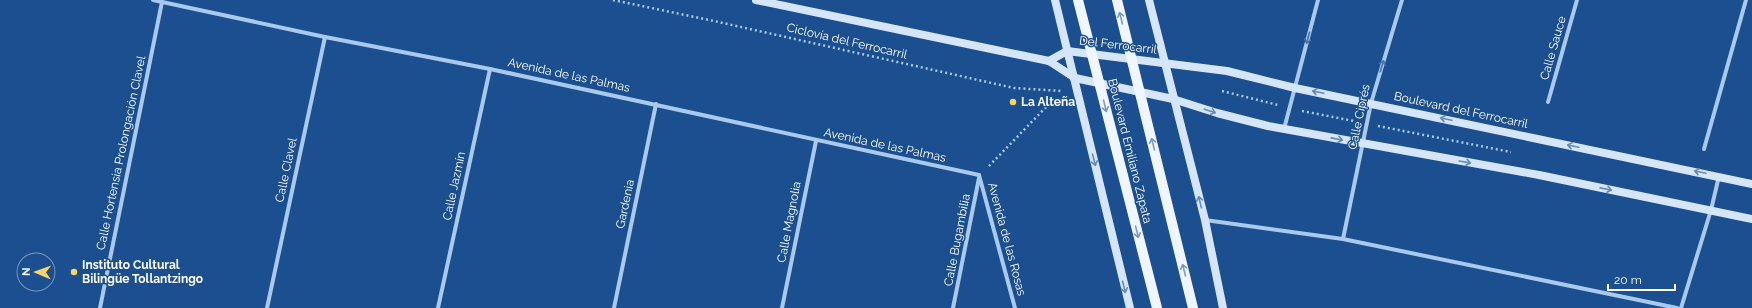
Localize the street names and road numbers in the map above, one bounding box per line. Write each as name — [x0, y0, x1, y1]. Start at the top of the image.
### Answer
street label: Calle Sauce — [1537, 14, 1569, 82]
street label: Ciclovía del Ferrocarril — [785, 20, 909, 62]
street label: Del Ferrocarril — [1078, 33, 1158, 57]
street label: Calle Hortensia Prolongación Clavel — [94, 54, 149, 251]
street label: Avenida de las Palmas — [507, 55, 631, 95]
street label: Boulevard Emiliano Zapata — [1105, 77, 1155, 225]
street label: Calle Ciprés — [1345, 83, 1373, 151]
street label: Boulevard del Ferrocarril — [1393, 89, 1530, 131]
street label: Avenida de las Palmas — [823, 125, 947, 165]
street label: Calle Clavel — [272, 136, 300, 204]
street label: Calle Jazmín — [440, 150, 468, 222]
street label: Gardenia — [613, 178, 637, 230]
street label: Calle Magnolia — [774, 180, 804, 264]
street label: Avenida de las Rosas — [985, 181, 1029, 297]
street label: Calle Bugambilia — [941, 193, 973, 287]

